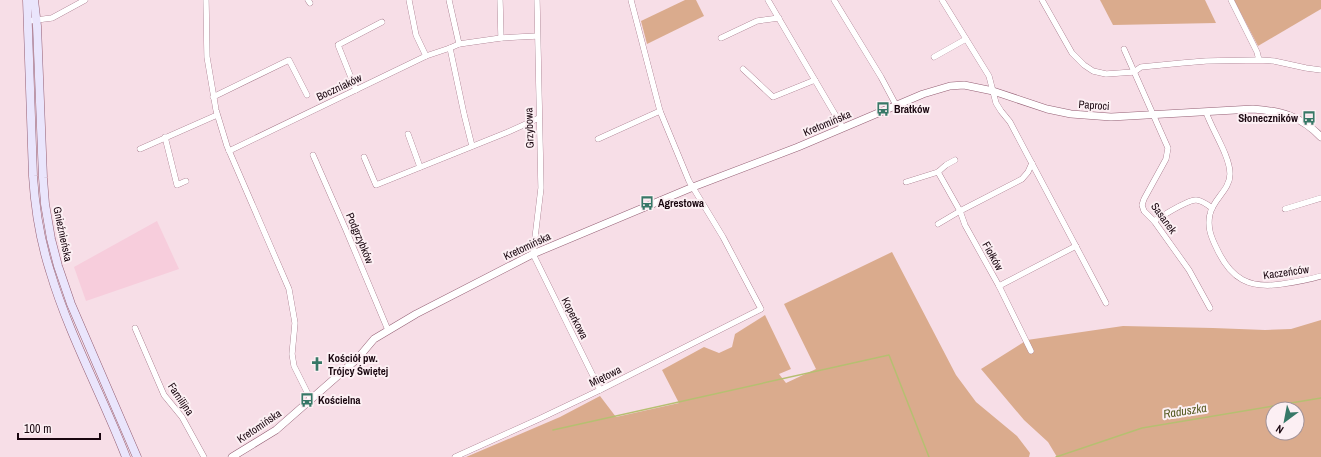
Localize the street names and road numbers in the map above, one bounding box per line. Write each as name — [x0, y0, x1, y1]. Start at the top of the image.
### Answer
street label: Boczniaków — [314, 70, 364, 104]
street label: Paproci — [1078, 97, 1110, 113]
street label: Grzybowa — [521, 107, 537, 149]
street label: Kretomińska — [801, 107, 853, 139]
street label: Sasanek — [1148, 200, 1180, 237]
street label: Gnieźnieńska — [50, 205, 76, 263]
street label: Podgrzybków — [343, 210, 377, 266]
street label: Kretomińska — [501, 229, 553, 263]
street label: Fiołków — [979, 239, 1007, 273]
street label: Kaczeńców — [1262, 262, 1310, 282]
street label: Koperkowa — [559, 295, 591, 341]
street label: Miętowa — [587, 362, 623, 390]
street label: Familijna — [165, 380, 197, 418]
street label: Kretomińska — [234, 406, 284, 446]

